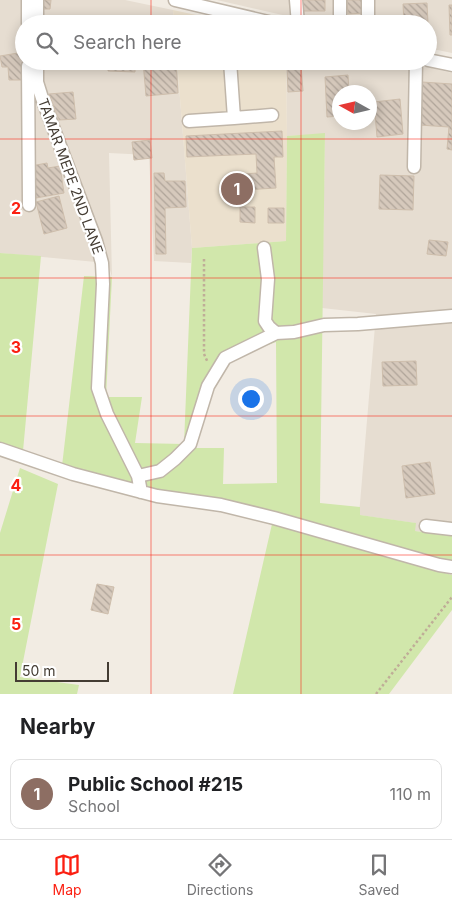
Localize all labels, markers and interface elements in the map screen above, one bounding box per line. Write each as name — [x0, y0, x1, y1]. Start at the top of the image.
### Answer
search box — [15, 15, 437, 70]
icon: search — [33, 29, 61, 57]
text: Search here — [73, 31, 182, 54]
north arrow — [332, 85, 377, 130]
street label: TAMAR MEPE 2ND LANE — [35, 96, 107, 256]
pin: 1 — [221, 170, 253, 208]
text: 2 — [11, 198, 21, 218]
text: 3 — [11, 337, 21, 357]
your location — [238, 386, 264, 412]
text: 4 — [11, 475, 22, 495]
text: 5 — [11, 614, 21, 634]
scale bar — [15, 659, 109, 682]
text: 50 m — [22, 662, 56, 679]
text: Nearby — [20, 714, 95, 739]
text: Public School #215 — [68, 773, 243, 796]
text: 1 — [34, 784, 40, 804]
text: 110 m — [389, 784, 431, 804]
text: School — [68, 796, 120, 816]
tab: Map — [53, 851, 82, 898]
tab: Directions — [187, 851, 253, 898]
tab: Saved — [358, 851, 399, 898]

